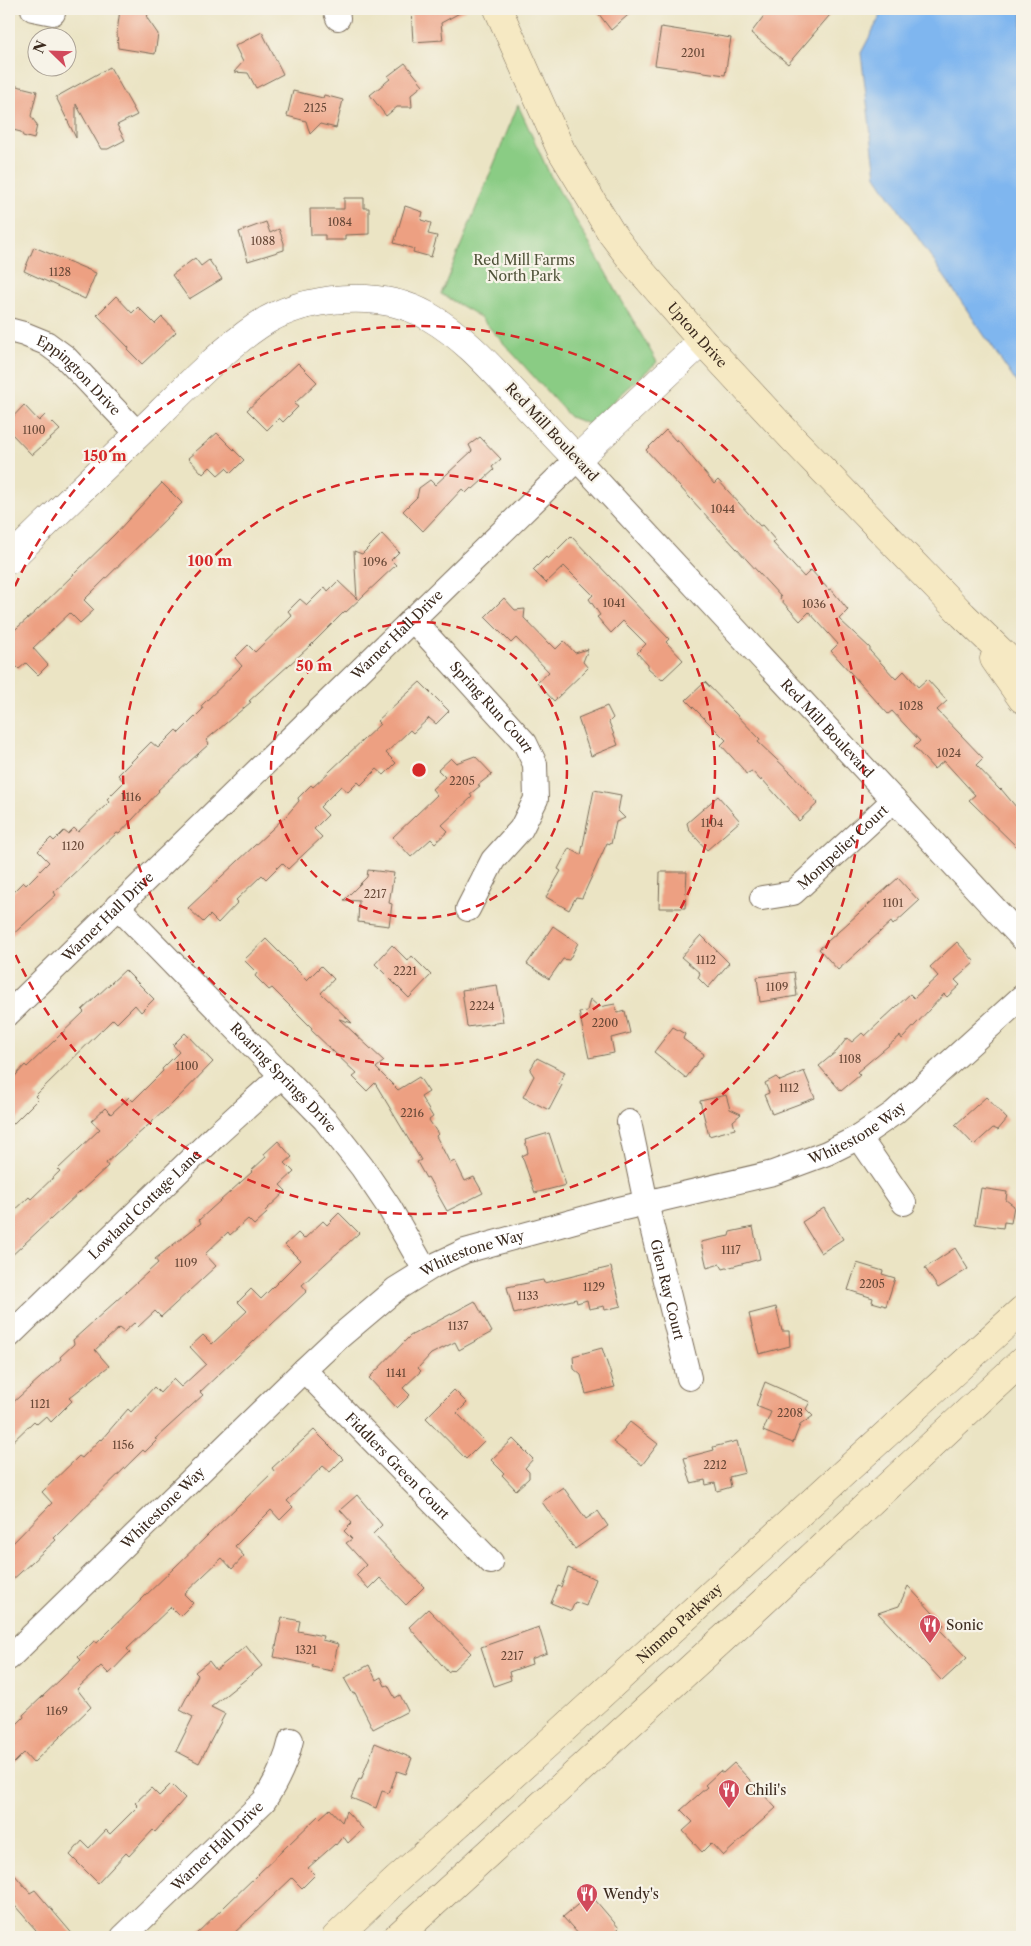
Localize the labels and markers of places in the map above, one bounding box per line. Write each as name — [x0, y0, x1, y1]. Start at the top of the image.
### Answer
centre of rings — [410, 761, 428, 779]
restaurant icon: Sonic — [918, 1613, 942, 1644]
place label: Sonic — [946, 1616, 983, 1634]
restaurant icon: Chili's — [717, 1778, 741, 1809]
place label: Chili's — [745, 1781, 786, 1799]
restaurant icon: Wendy's — [575, 1882, 599, 1913]
place label: Wendy's — [602, 1885, 659, 1903]

